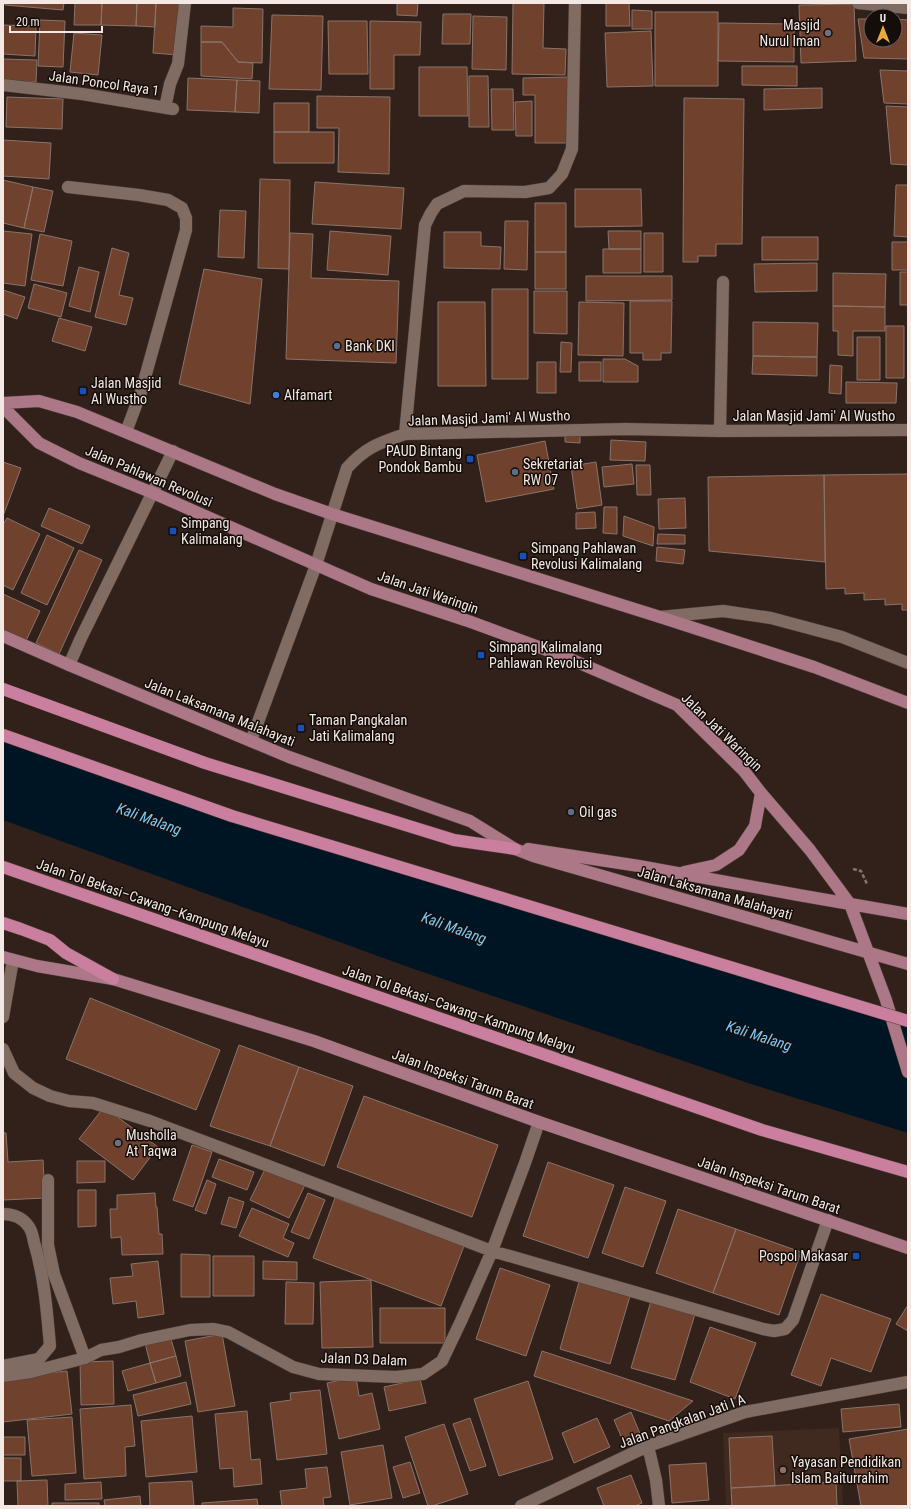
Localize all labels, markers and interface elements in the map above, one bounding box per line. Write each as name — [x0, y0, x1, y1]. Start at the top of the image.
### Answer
scale bar — [10, 8, 102, 34]
north arrow — [863, 8, 903, 48]
text: U — [880, 12, 886, 25]
text: 20 m — [16, 15, 40, 29]
place label: Masjid Nurul Iman — [760, 17, 820, 49]
marker: Masjid Nurul Iman — [823, 28, 833, 38]
street label: Jalan Poncol Raya 1 — [48, 67, 160, 99]
place label: Bank DKI — [345, 338, 395, 354]
marker: Bank DKI — [332, 341, 342, 351]
place label: Jalan Masjid Al Wustho — [91, 375, 161, 407]
marker: Jalan Masjid Al Wustho — [78, 386, 88, 396]
place label: Alfamart — [284, 387, 332, 403]
marker: Alfamart — [271, 390, 281, 400]
street label: Jalan Masjid Jami' Al Wustho — [407, 407, 571, 429]
street label: Jalan Masjid Jami' Al Wustho — [733, 408, 895, 424]
street label: Jalan Pahlawan Revolusi — [83, 442, 215, 510]
place label: PAUD Bintang Pondok Bambu — [378, 443, 462, 475]
marker: PAUD Bintang Pondok Bambu — [465, 454, 475, 464]
place label: Sekretariat RW 07 — [523, 456, 583, 488]
marker: Sekretariat RW 07 — [510, 467, 520, 477]
place label: Simpang Kalimalang — [181, 515, 243, 547]
marker: Simpang Kalimalang — [168, 526, 178, 536]
place label: Simpang Pahlawan Revolusi Kalimalang — [531, 540, 642, 572]
marker: Simpang Pahlawan Revolusi Kalimalang — [518, 551, 528, 561]
street label: Jalan Jati Waringin — [375, 567, 481, 617]
place label: Simpang Kalimalang Pahlawan Revolusi — [489, 639, 602, 671]
marker: Simpang Kalimalang Pahlawan Revolusi — [476, 650, 486, 660]
street label: Jalan Laksamana Malahayati — [143, 675, 297, 749]
street label: Jalan Jati Waringin — [678, 690, 766, 774]
place label: Taman Pangkalan Jati Kalimalang — [309, 712, 407, 744]
marker: Taman Pangkalan Jati Kalimalang — [296, 723, 306, 733]
water label: Kali Malang — [114, 799, 184, 839]
place label: Oil gas — [579, 804, 617, 820]
marker: Oil gas — [566, 807, 576, 817]
street label: Jalan Tol Bekasi–Cawang–Kampung Melayu — [34, 856, 272, 950]
street label: Jalan Laksamana Malahayati — [636, 863, 794, 923]
water label: Kali Malang — [419, 908, 489, 948]
street label: Jalan Tol Bekasi–Cawang–Kampung Melayu — [340, 962, 578, 1056]
water label: Kali Malang — [724, 1017, 794, 1055]
street label: Jalan Inspeksi Tarum Barat — [390, 1046, 536, 1112]
place label: Musholla At Taqwa — [126, 1127, 177, 1159]
marker: Musholla At Taqwa — [113, 1138, 123, 1148]
street label: Jalan Inspeksi Tarum Barat — [696, 1153, 842, 1217]
place label: Pospol Makasar — [759, 1248, 848, 1264]
marker: Pospol Makasar — [851, 1251, 861, 1261]
street label: Jalan D3 Dalam — [320, 1349, 408, 1369]
street label: Jalan Pangkalan Jati I A — [617, 1391, 747, 1451]
place label: Yayasan Pendidikan Islam Baiturrahim — [791, 1454, 901, 1486]
marker: Yayasan Pendidikan Islam Baiturrahim — [778, 1465, 788, 1475]

